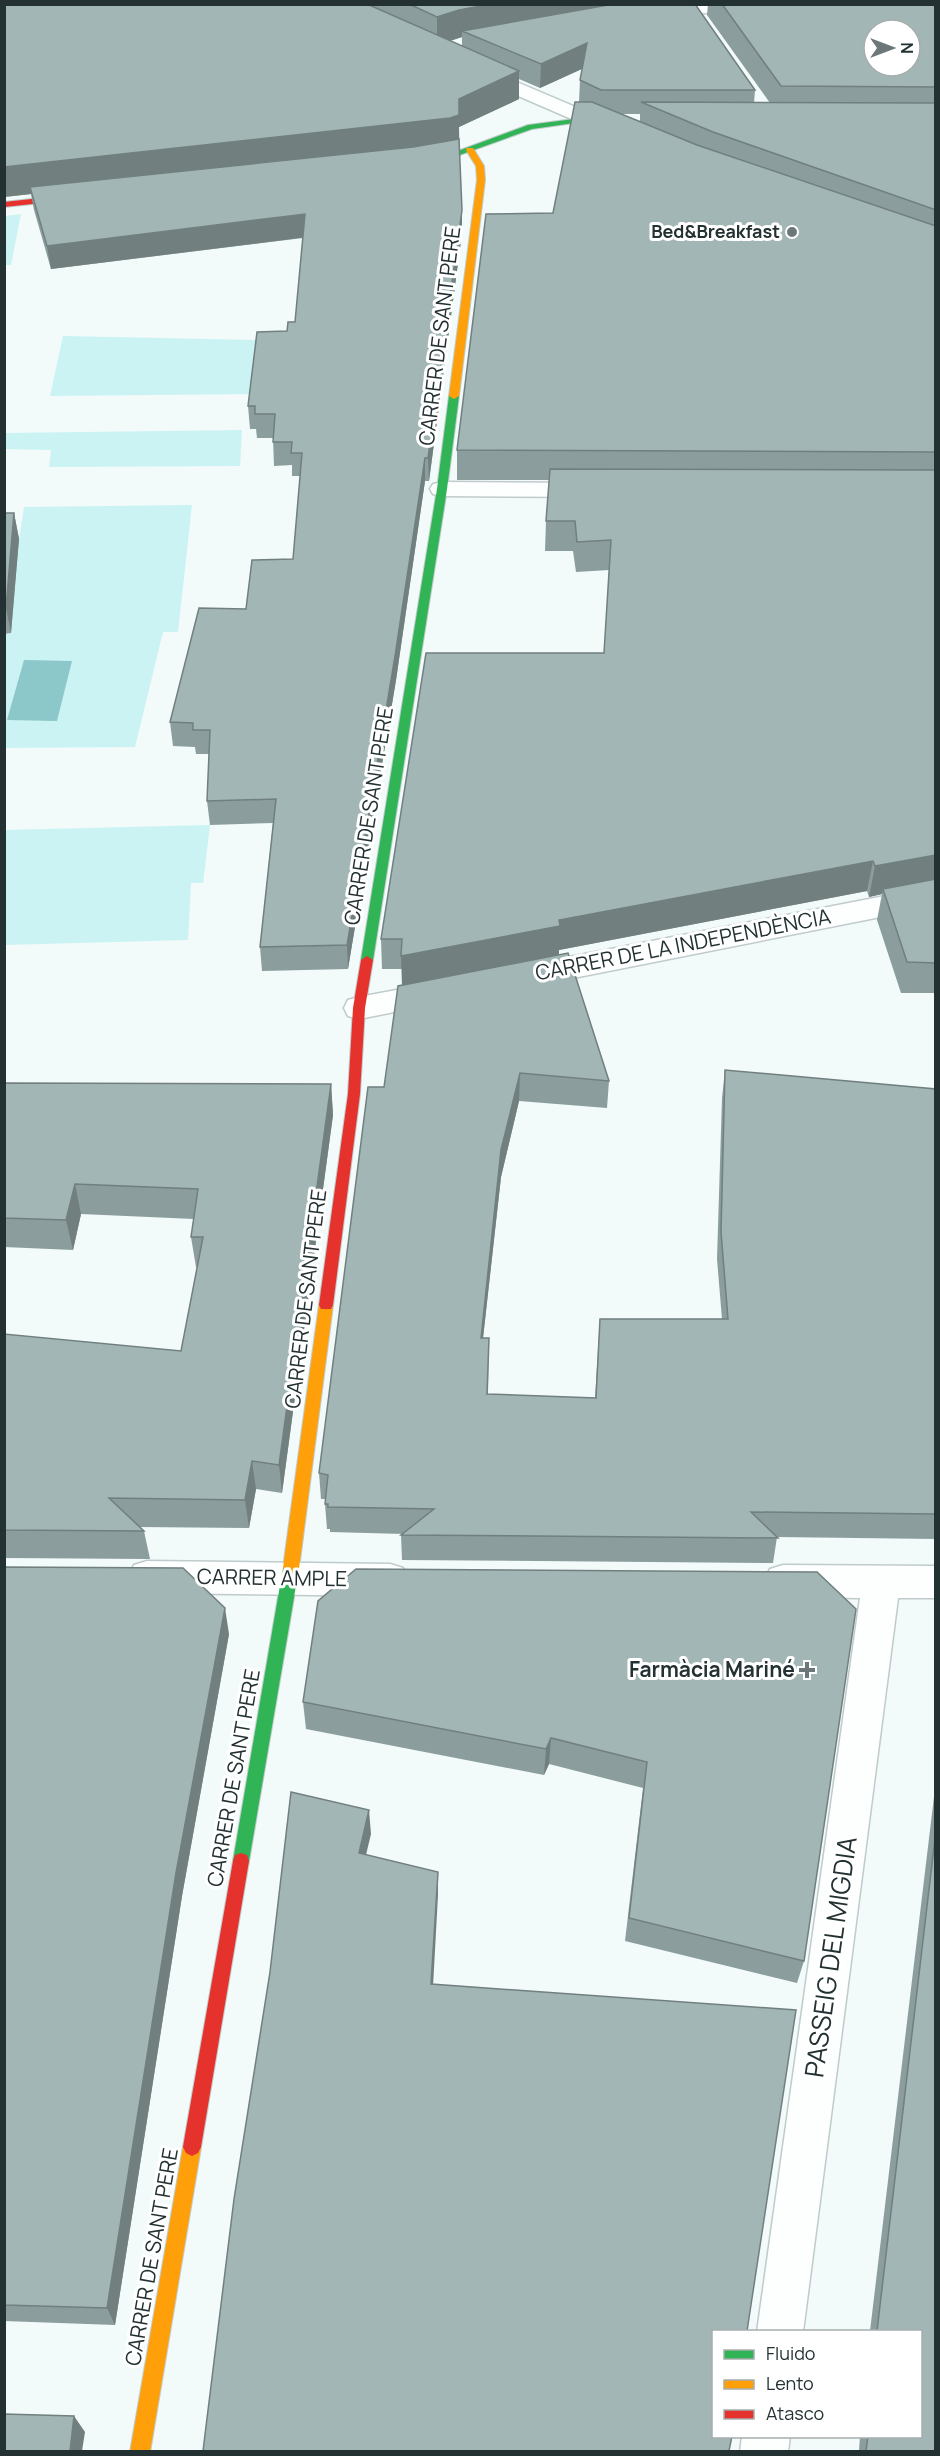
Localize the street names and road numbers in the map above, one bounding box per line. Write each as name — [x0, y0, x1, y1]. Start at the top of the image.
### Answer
street label: CARRER DE SANT PERE — [412, 225, 466, 447]
street label: CARRER DE SANT PERE — [337, 705, 399, 927]
street label: CARRER DE LA INDEPENDÈNCIA — [533, 902, 833, 986]
street label: CARRER DE SANT PERE — [278, 1188, 332, 1410]
street label: CARRER AMPLE — [197, 1562, 347, 1592]
street label: CARRER DE SANT PERE — [200, 1667, 266, 1889]
street label: PASSEIG DEL MIGDIA — [795, 1834, 865, 2080]
street label: CARRER DE SANT PERE — [118, 2146, 184, 2368]

